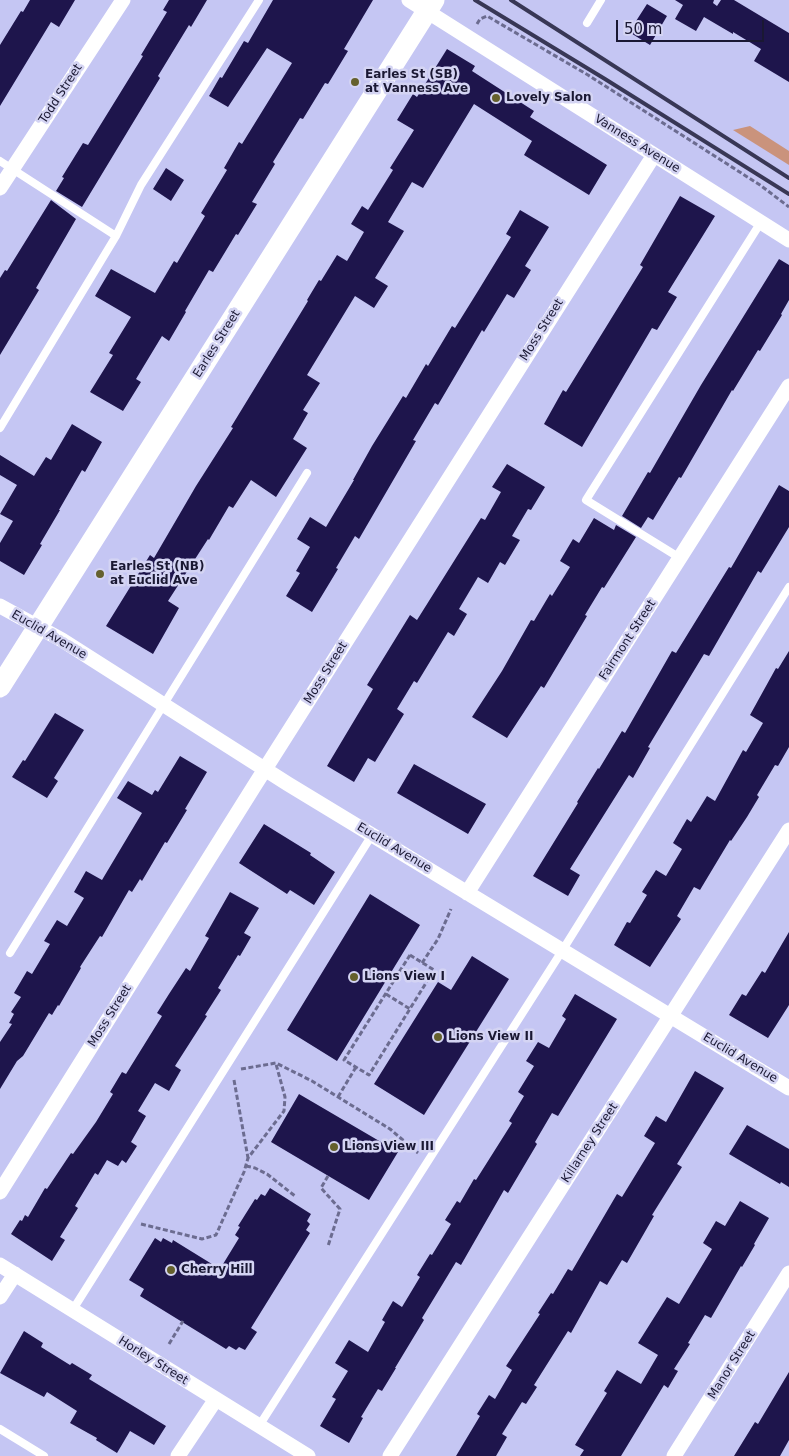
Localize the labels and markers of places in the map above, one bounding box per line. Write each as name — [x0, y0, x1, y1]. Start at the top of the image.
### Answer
place label: Earles St (SB) at Vanness Ave — [365, 68, 468, 96]
marker: Earles St (SB) at Vanness Ave — [349, 76, 361, 88]
place label: Lovely Salon — [506, 91, 592, 105]
marker: Lovely Salon — [490, 92, 502, 104]
place label: Earles St (NB) at Euclid Ave — [110, 560, 204, 588]
marker: Earles St (NB) at Euclid Ave — [94, 568, 106, 580]
place label: Lions View I — [364, 970, 445, 984]
marker: Lions View I — [348, 971, 360, 983]
place label: Lions View II — [448, 1030, 533, 1044]
marker: Lions View II — [432, 1031, 444, 1043]
place label: Lions View III — [344, 1140, 434, 1154]
marker: Lions View III — [328, 1141, 340, 1153]
place label: Cherry Hill — [181, 1263, 253, 1277]
marker: Cherry Hill — [165, 1264, 177, 1276]

